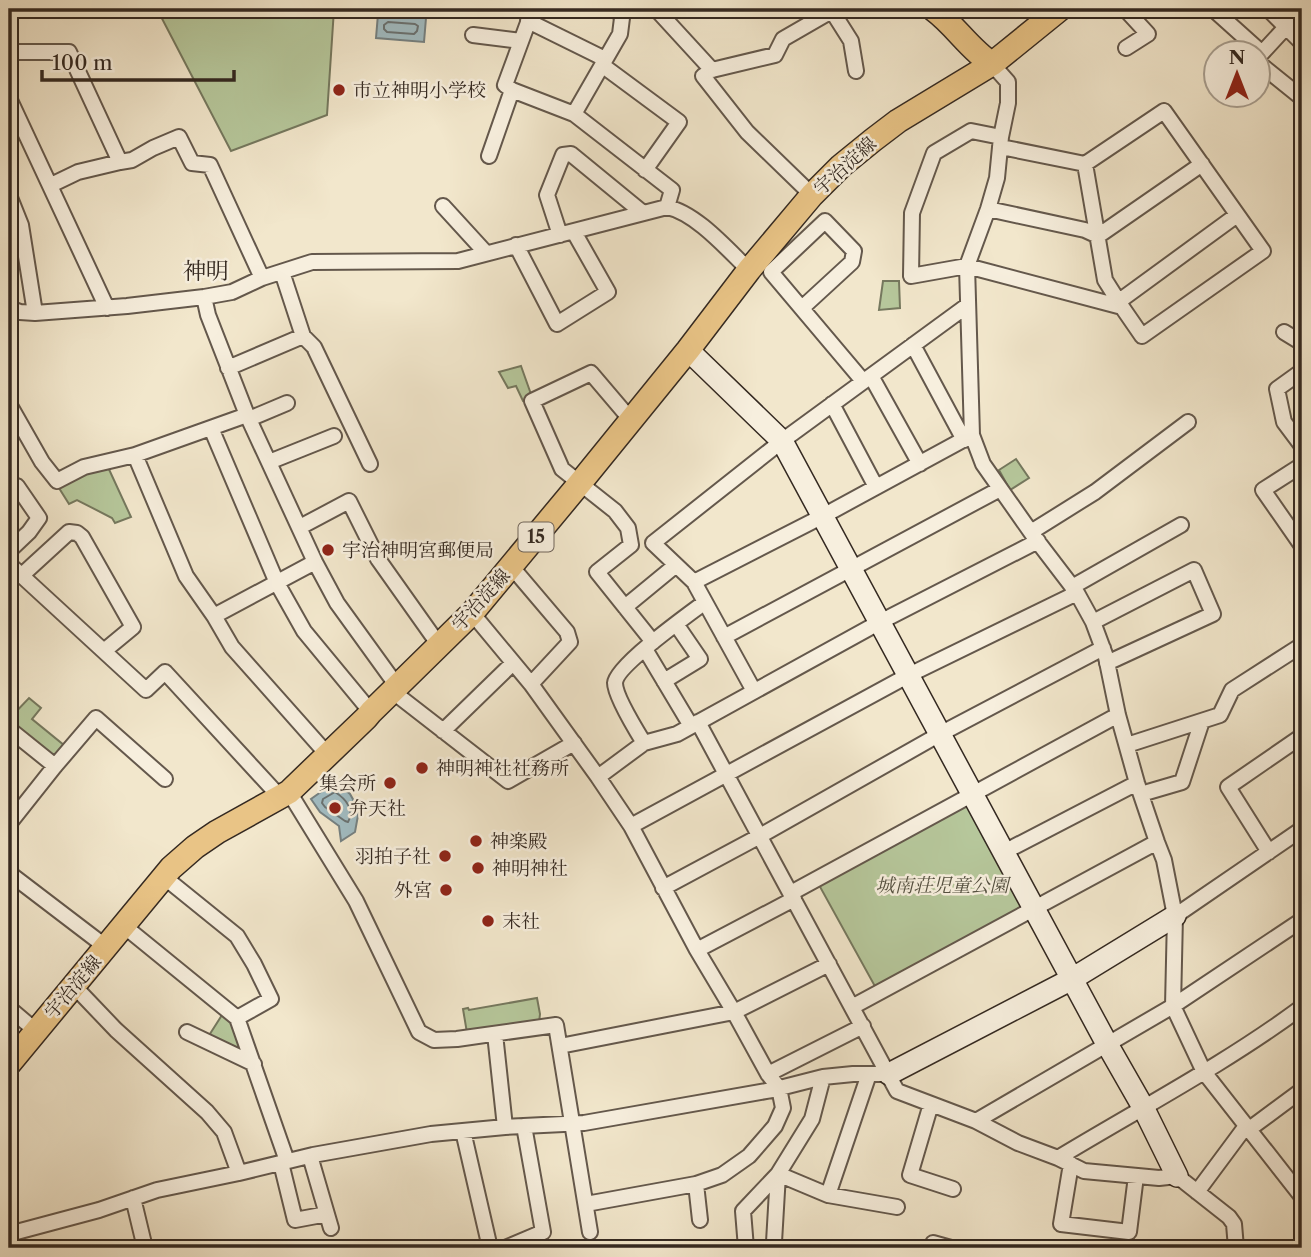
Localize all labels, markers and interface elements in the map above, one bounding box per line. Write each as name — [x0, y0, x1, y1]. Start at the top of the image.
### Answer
scale bar — [42, 38, 234, 82]
north arrow — [1202, 38, 1272, 108]
text: N — [1229, 46, 1245, 69]
text: 100 m — [52, 50, 113, 75]
place label: 市立神明小学校 — [353, 79, 486, 102]
marker: 市立神明小学校 — [331, 82, 347, 98]
street label: 宇治淀線 — [809, 132, 881, 200]
district label: 神明 — [183, 257, 229, 285]
road number: 15 — [518, 522, 554, 552]
place label: 宇治神明宮郵便局 — [342, 539, 494, 562]
marker: 宇治神明宮郵便局 — [320, 542, 336, 558]
street label: 宇治淀線 — [447, 564, 515, 636]
place label: 神明神社社務所 — [436, 757, 569, 780]
marker: 神明神社社務所 — [414, 760, 430, 776]
place label: 集会所 — [319, 772, 376, 795]
marker: 集会所 — [382, 775, 398, 791]
place label: 弁天社 — [349, 797, 406, 820]
marker: 弁天社 — [327, 800, 343, 816]
place label: 神楽殿 — [490, 830, 547, 853]
marker: 神楽殿 — [468, 833, 484, 849]
place label: 羽拍子社 — [355, 845, 431, 868]
marker: 羽拍子社 — [437, 848, 453, 864]
place label: 神明神社 — [492, 857, 568, 880]
marker: 神明神社 — [470, 860, 486, 876]
park label: 城南荘児童公園 — [875, 874, 1011, 897]
place label: 外宮 — [394, 879, 432, 902]
marker: 外宮 — [438, 882, 454, 898]
place label: 末社 — [502, 910, 540, 933]
marker: 末社 — [480, 913, 496, 929]
street label: 宇治淀線 — [40, 950, 106, 1024]

